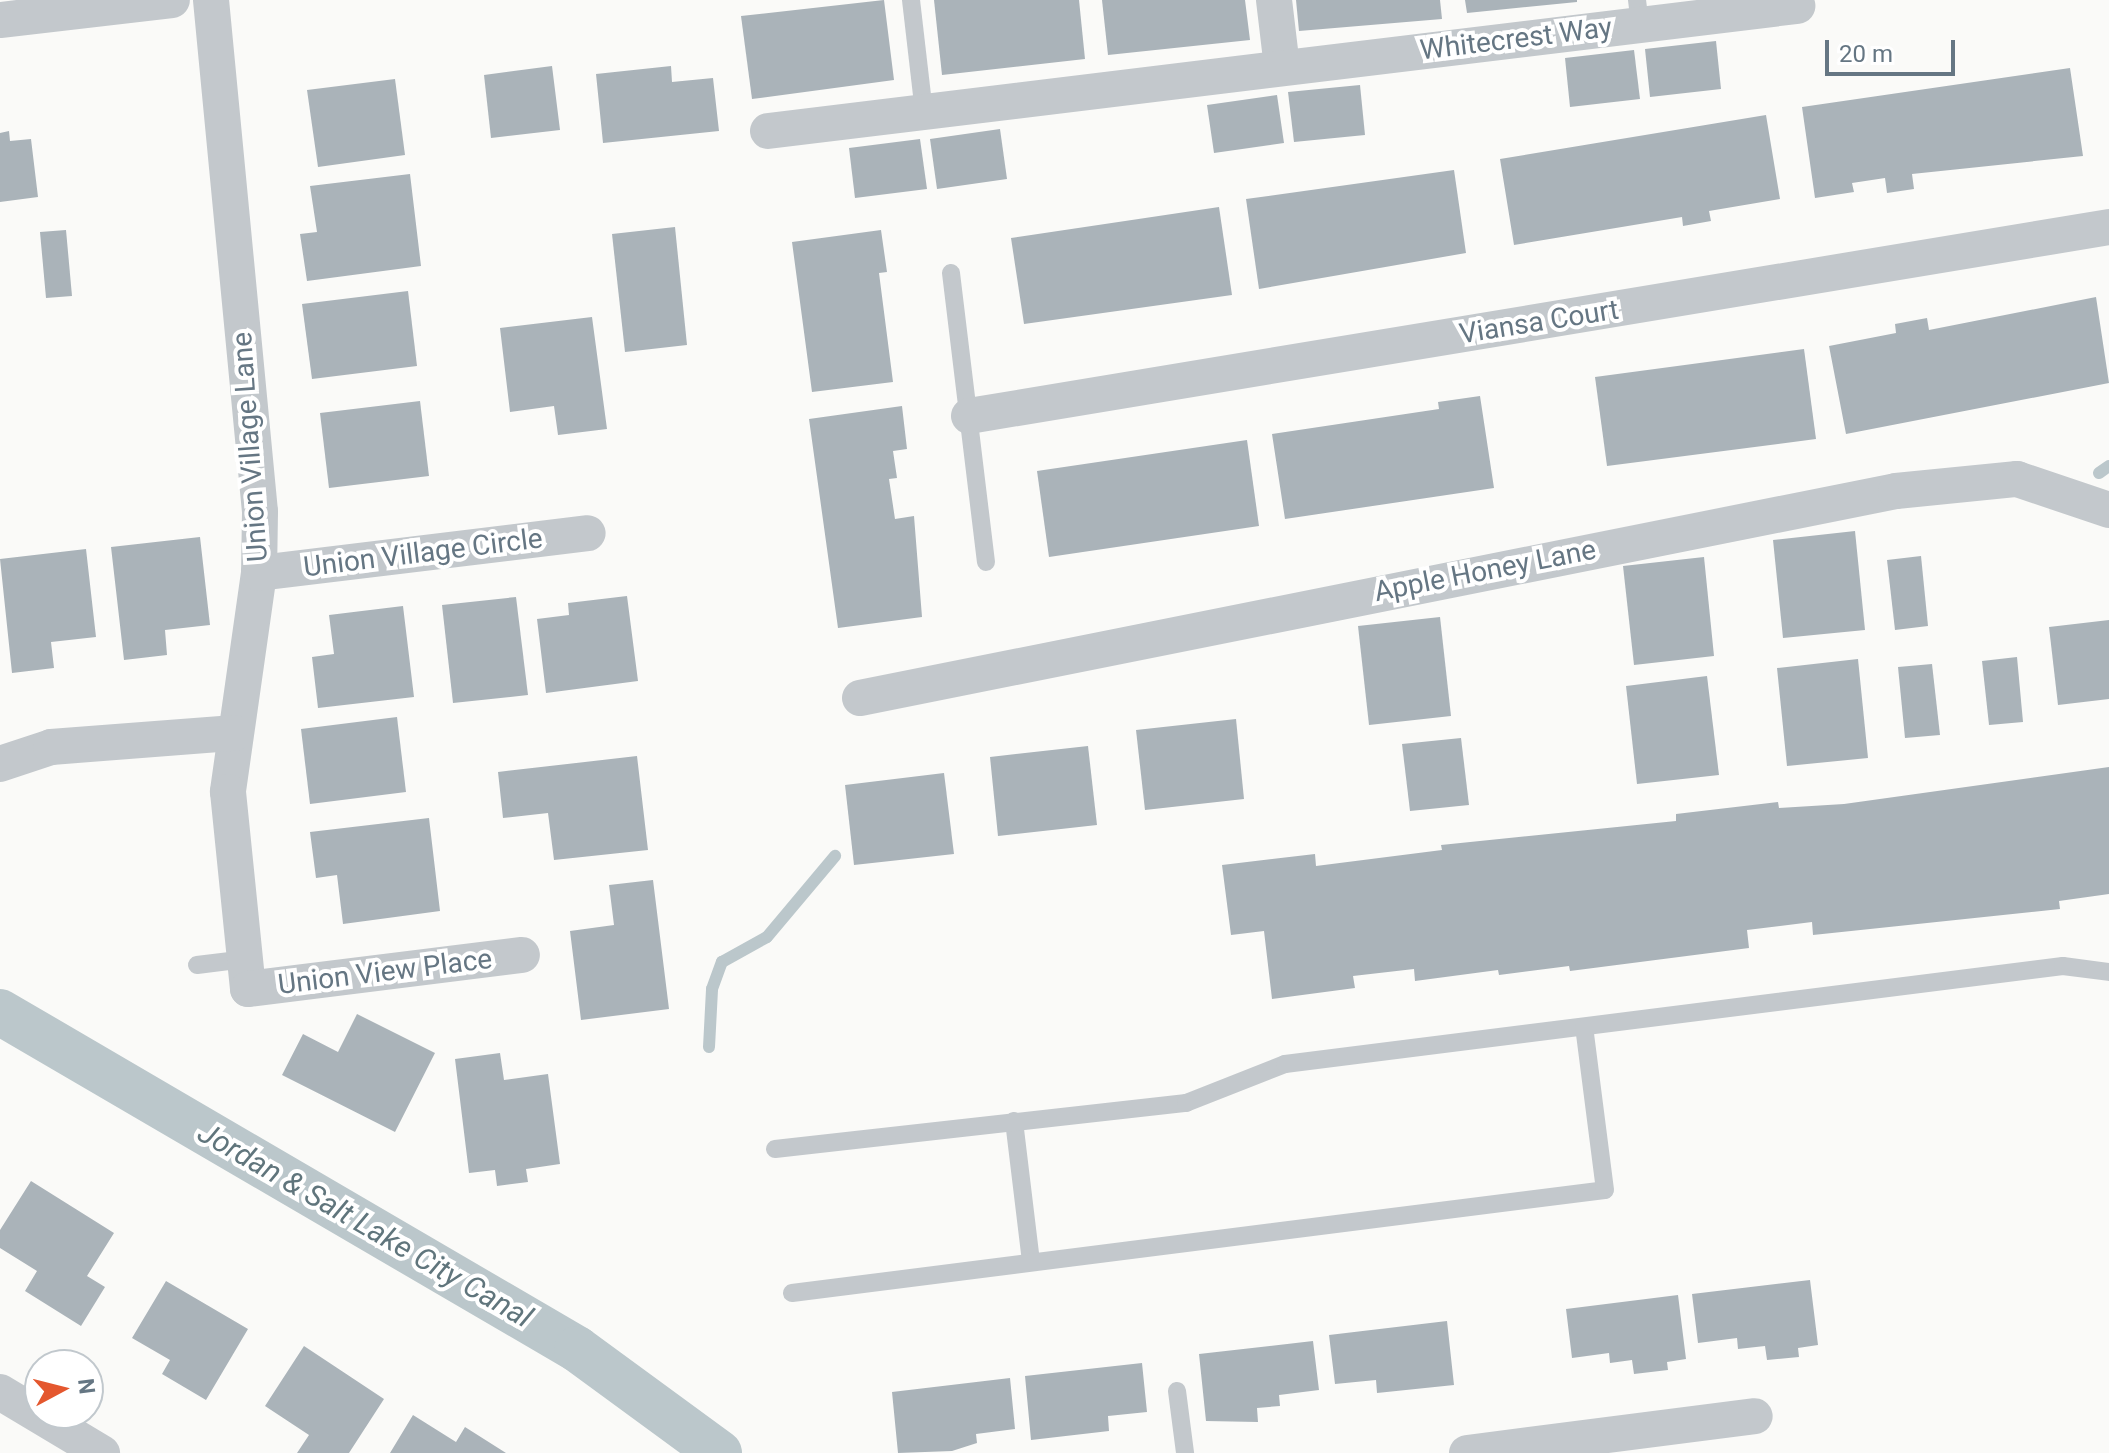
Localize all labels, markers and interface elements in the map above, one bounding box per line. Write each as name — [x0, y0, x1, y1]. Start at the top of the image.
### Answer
street label: Whitecrest Way — [1418, 11, 1614, 67]
scale bar — [1829, 24, 1959, 74]
text: 20 m — [1839, 40, 1893, 68]
street label: Viansa Court — [1457, 293, 1621, 351]
street label: Union Village Lane — [225, 331, 275, 563]
street label: Union Village Circle — [302, 522, 544, 584]
street label: Apple Honey Lane — [1371, 533, 1599, 609]
street label: Union View Place — [276, 942, 494, 1002]
water label: Jordan & Salt Lake City Canal — [192, 1114, 538, 1336]
north arrow — [24, 1349, 104, 1429]
text: N — [73, 1377, 100, 1395]

